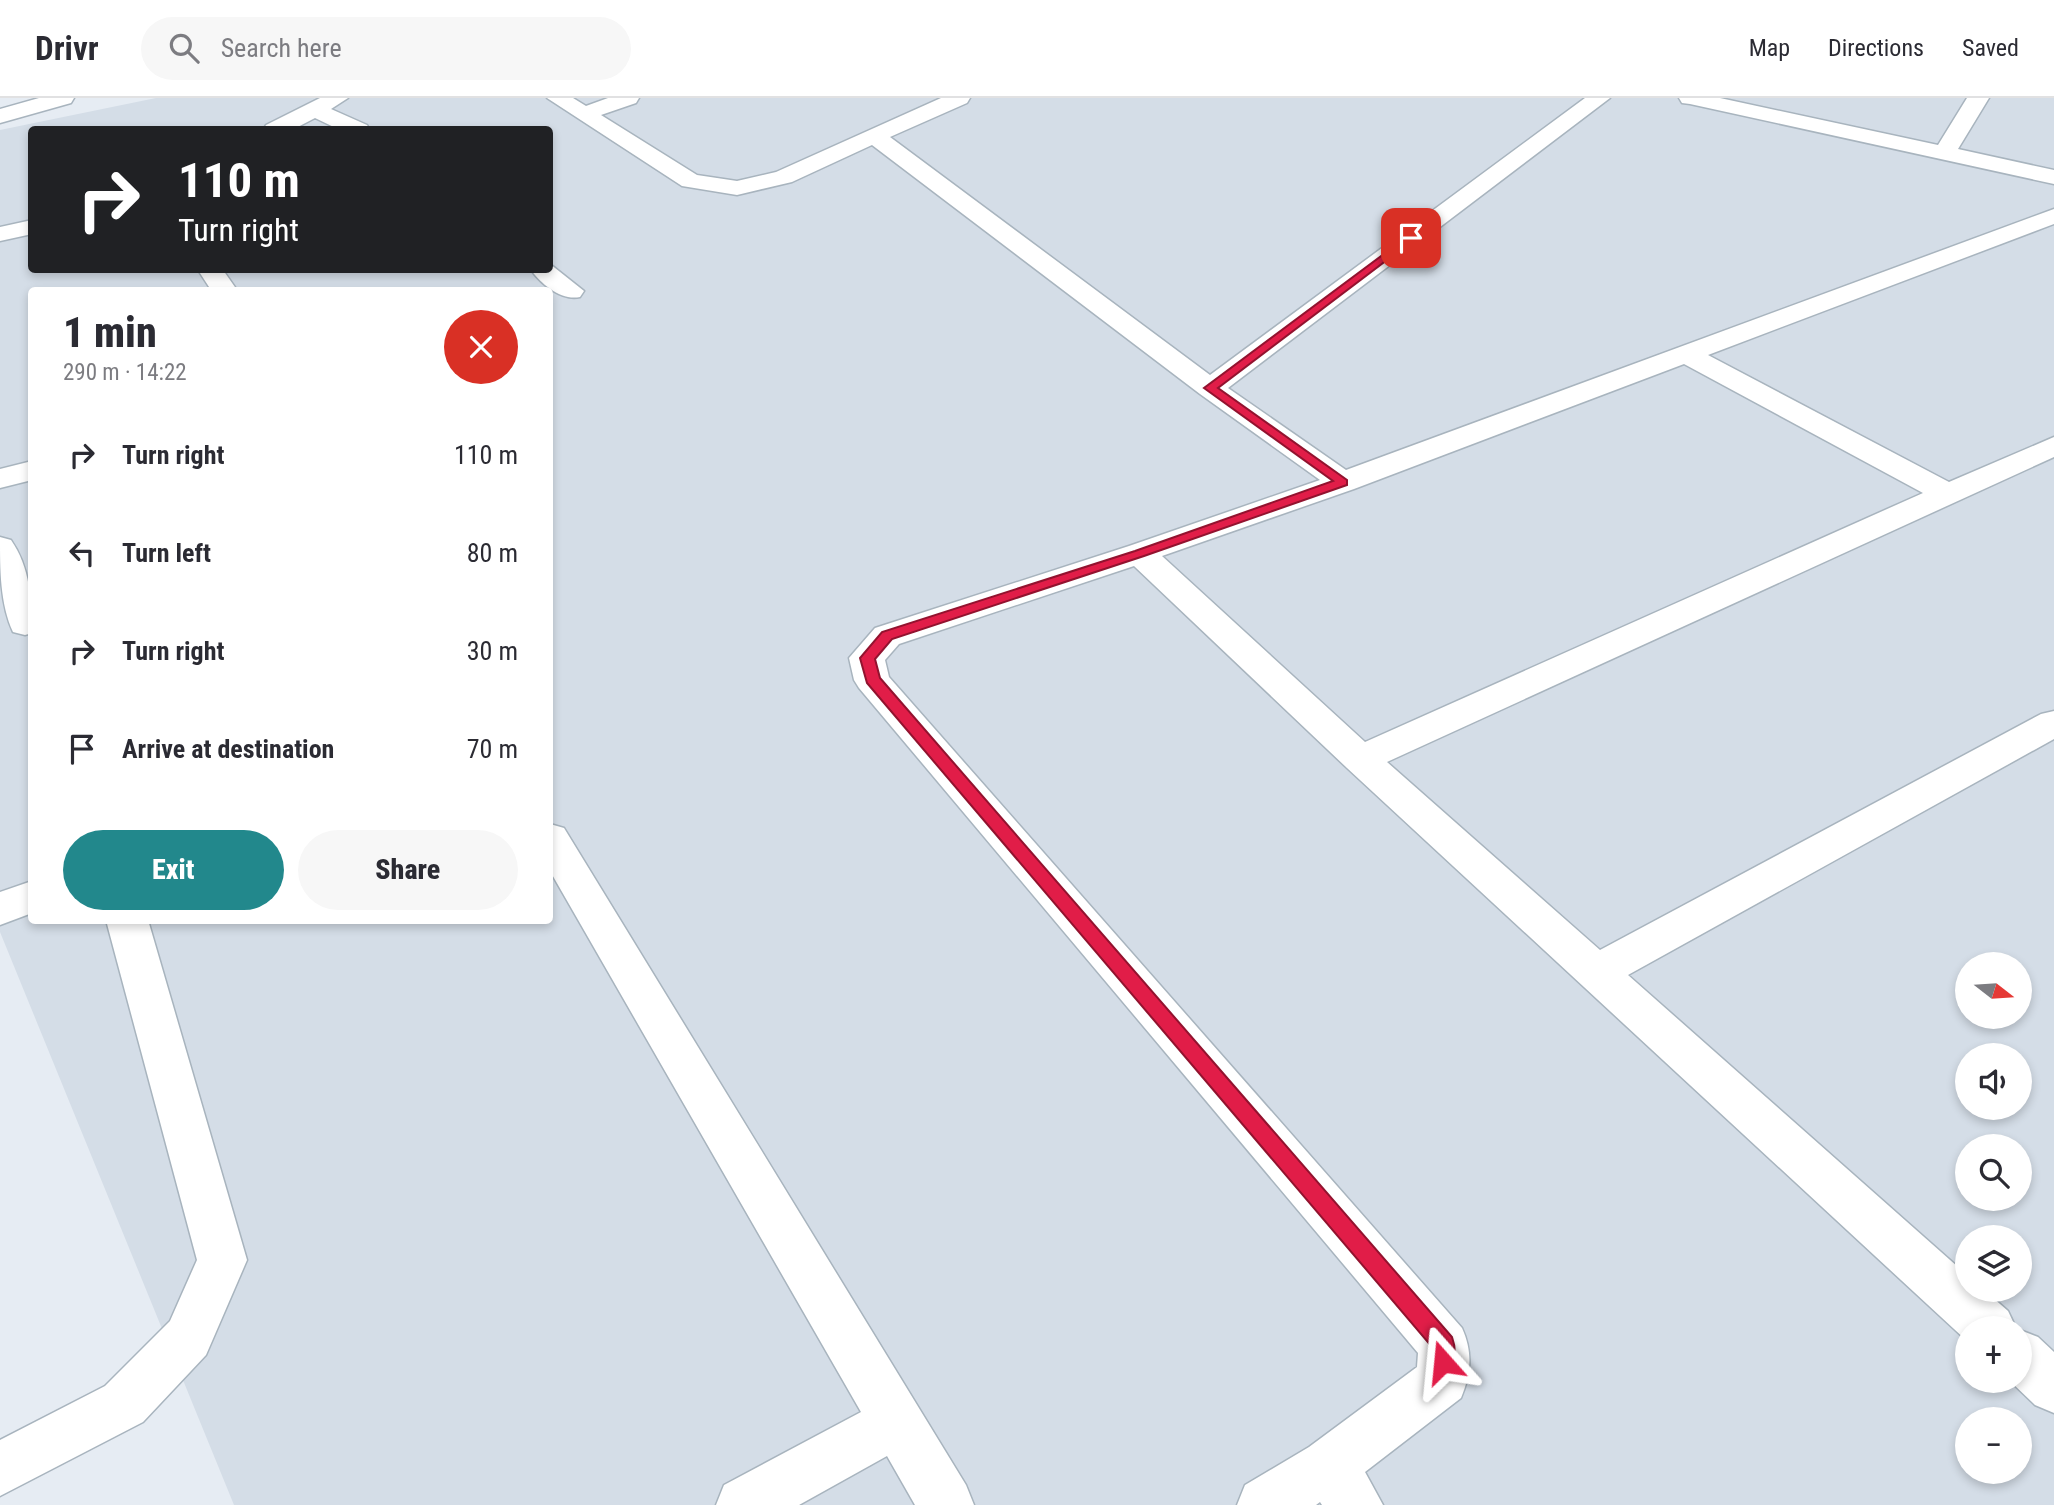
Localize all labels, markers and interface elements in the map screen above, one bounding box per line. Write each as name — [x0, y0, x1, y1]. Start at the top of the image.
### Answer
search box — [141, 17, 631, 80]
text: Drivr — [35, 29, 99, 68]
icon: search — [165, 29, 203, 67]
text: Search here — [221, 33, 342, 63]
text: Map — [1749, 34, 1790, 62]
text: Directions — [1828, 34, 1924, 62]
text: Saved — [1962, 34, 2019, 62]
text: 110 m — [178, 152, 300, 209]
icon: right — [63, 154, 154, 245]
pin — [1381, 208, 1441, 268]
text: Turn right — [178, 211, 299, 249]
icon: arrive — [1392, 219, 1430, 257]
text: 1 min — [63, 308, 157, 357]
button: close — [444, 310, 518, 384]
text: 290 m · 14:22 — [63, 359, 187, 386]
icon: right — [63, 436, 101, 474]
text: Turn right — [122, 440, 224, 470]
text: 110 m — [454, 440, 518, 470]
icon: left — [63, 534, 101, 572]
text: Turn left — [122, 538, 211, 568]
text: 80 m — [467, 538, 518, 568]
icon: right — [63, 632, 101, 670]
text: Turn right — [122, 636, 224, 666]
text: 30 m — [467, 636, 518, 666]
icon: arrive — [63, 730, 101, 768]
text: Arrive at destination — [122, 734, 334, 764]
text: 70 m — [467, 734, 518, 764]
button: Exit — [63, 830, 284, 910]
button: Share — [298, 830, 518, 910]
north arrow — [1955, 952, 2032, 1029]
map controls — [1955, 952, 2032, 1484]
button: sound — [1955, 1043, 2032, 1120]
button: search — [1955, 1134, 2032, 1211]
button: layers — [1955, 1225, 2032, 1302]
button: + — [1955, 1316, 2032, 1393]
position arrow — [1406, 1325, 1480, 1399]
button: − — [1955, 1407, 2032, 1484]

